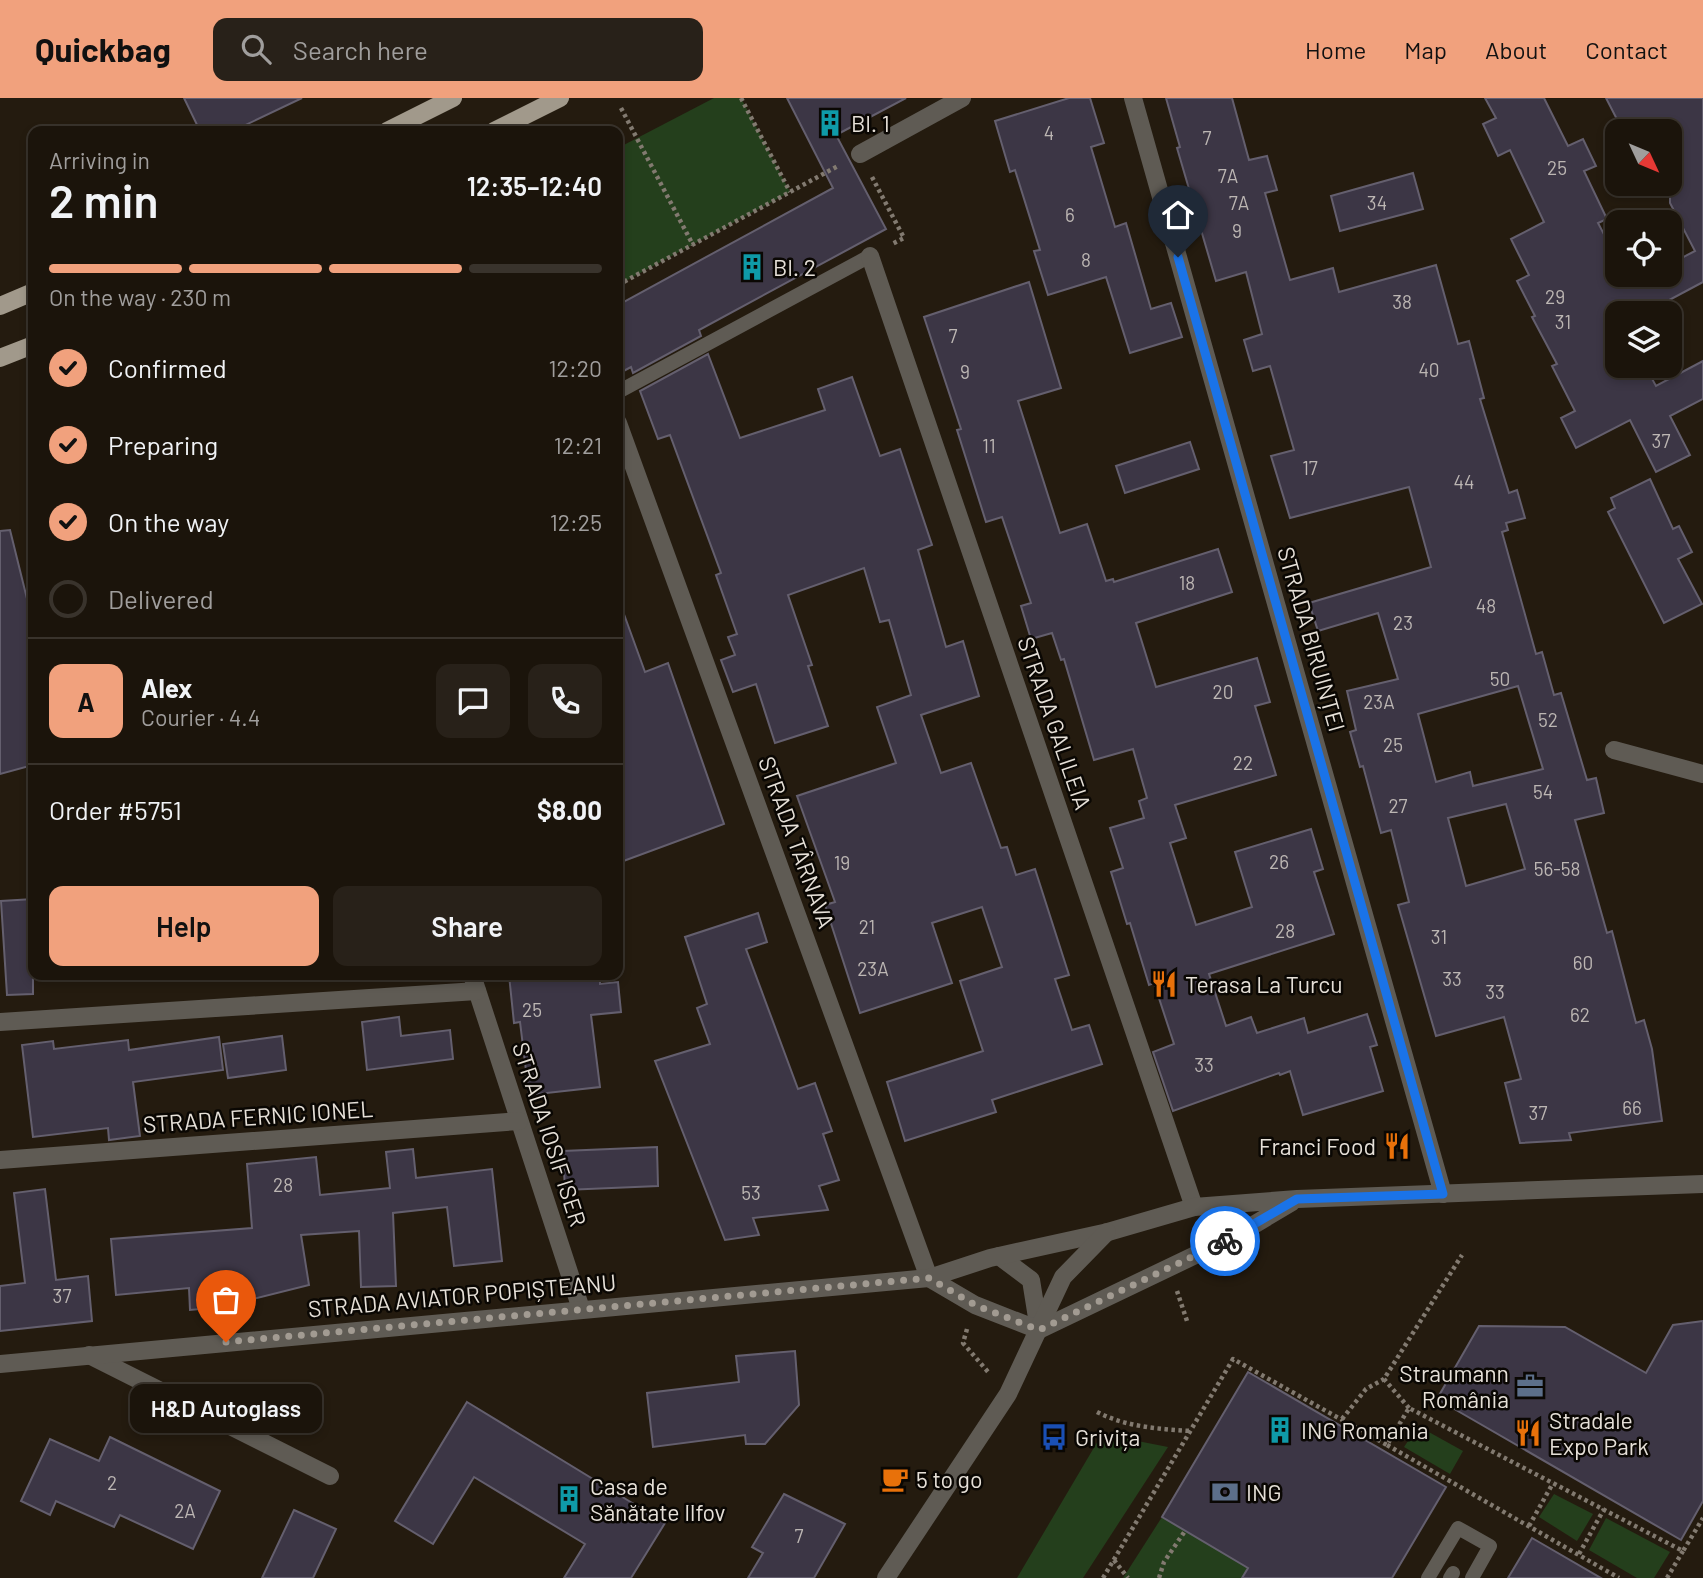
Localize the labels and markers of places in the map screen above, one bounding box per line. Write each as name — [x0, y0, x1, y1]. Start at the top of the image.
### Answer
building icon: Bl. 1 — [815, 108, 845, 138]
place label: Bl. 1 — [851, 109, 890, 137]
pin — [1148, 185, 1208, 257]
building icon: Bl. 2 — [737, 252, 767, 282]
place label: Bl. 2 — [773, 253, 816, 281]
restaurant icon: Terasa La Turcu — [1149, 969, 1179, 999]
place label: Terasa La Turcu — [1185, 970, 1343, 998]
restaurant icon: Franci Food — [1382, 1131, 1412, 1161]
place label: Franci Food — [1259, 1132, 1376, 1160]
pin — [196, 1270, 256, 1342]
place label: Straumann România — [1399, 1359, 1509, 1413]
office icon: Straumann România — [1515, 1371, 1545, 1401]
callout: H&D Autoglass — [130, 1384, 322, 1433]
place label: Stradale Expo Park — [1549, 1406, 1649, 1460]
building icon: ING Romania — [1265, 1415, 1295, 1445]
place label: ING Romania — [1301, 1416, 1429, 1444]
restaurant icon: Stradale Expo Park — [1513, 1418, 1543, 1448]
bus stop icon: Grivița — [1039, 1422, 1069, 1452]
place label: Grivița — [1075, 1423, 1140, 1451]
cafe icon: 5 to go — [880, 1464, 910, 1494]
place label: 5 to go — [916, 1465, 982, 1493]
place label: Casa de Sănătate Ilfov — [590, 1472, 726, 1526]
bank icon: ING — [1210, 1477, 1240, 1507]
place label: ING — [1246, 1478, 1282, 1506]
building icon: Casa de Sănătate Ilfov — [554, 1484, 584, 1514]

